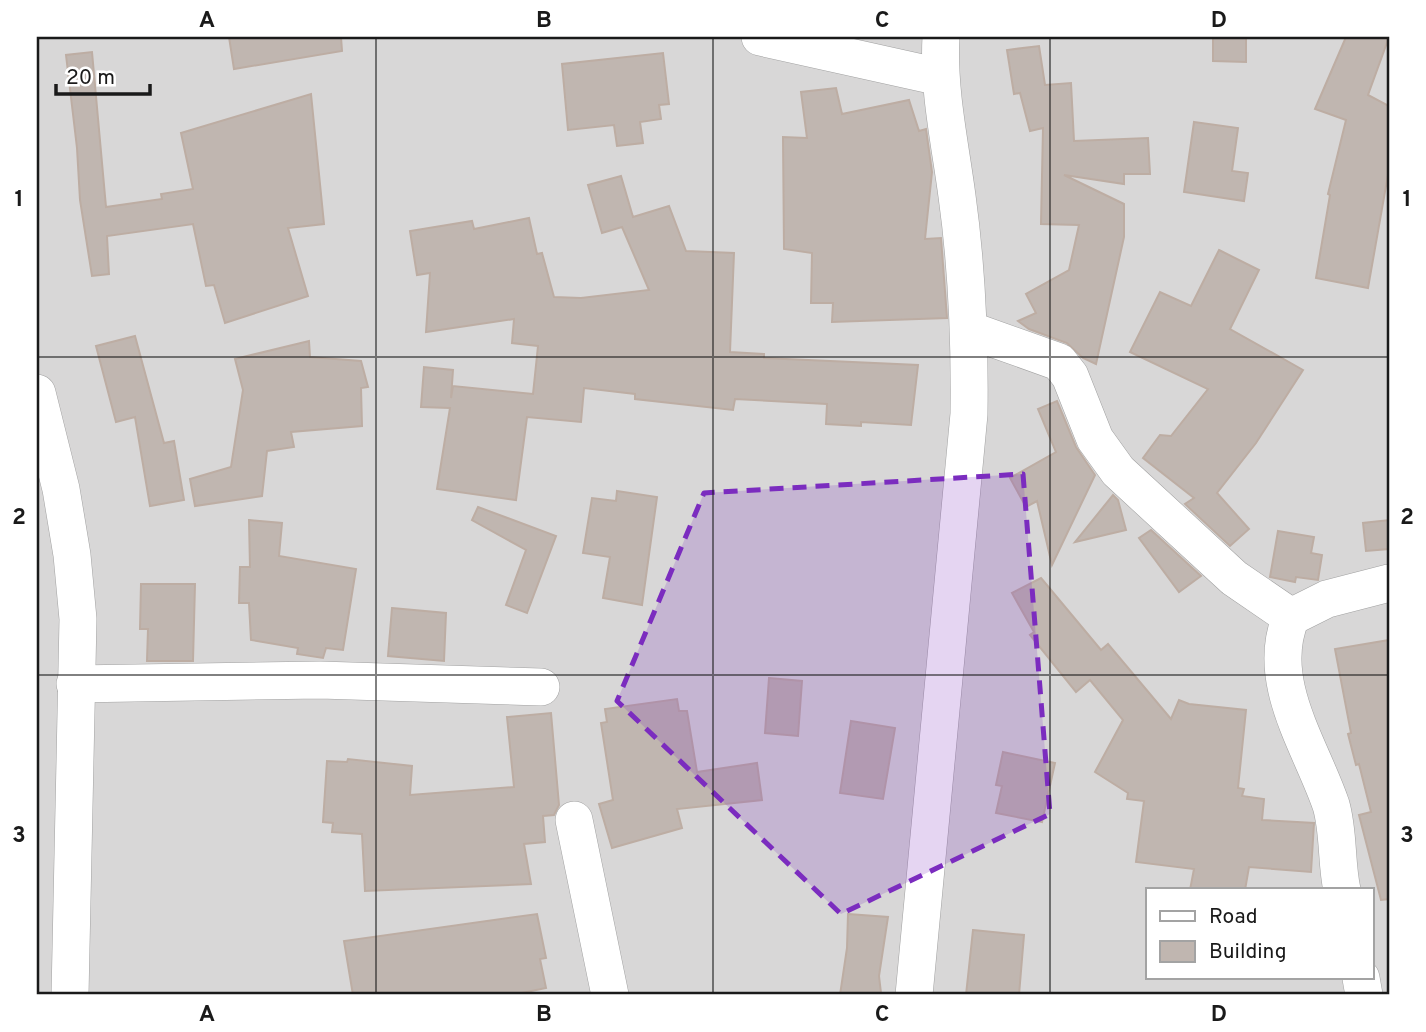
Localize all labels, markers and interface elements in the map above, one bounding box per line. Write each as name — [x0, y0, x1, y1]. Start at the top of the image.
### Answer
text: A — [199, 7, 215, 36]
text: B — [536, 7, 552, 36]
text: C — [875, 7, 889, 36]
text: D — [1211, 7, 1227, 36]
scale bar — [56, 52, 150, 96]
text: 20 m — [66, 65, 115, 92]
text: 1 — [14, 186, 24, 215]
text: 1 — [1402, 186, 1412, 215]
text: 2 — [12, 504, 26, 533]
text: 2 — [1400, 504, 1414, 533]
text: 3 — [12, 822, 26, 851]
text: 3 — [1400, 822, 1414, 851]
legend — [1146, 888, 1374, 979]
text: Road — [1209, 904, 1258, 931]
text: Building — [1209, 939, 1287, 966]
text: A — [199, 1001, 215, 1030]
text: B — [536, 1001, 552, 1030]
text: C — [875, 1001, 889, 1030]
text: D — [1211, 1001, 1227, 1030]

